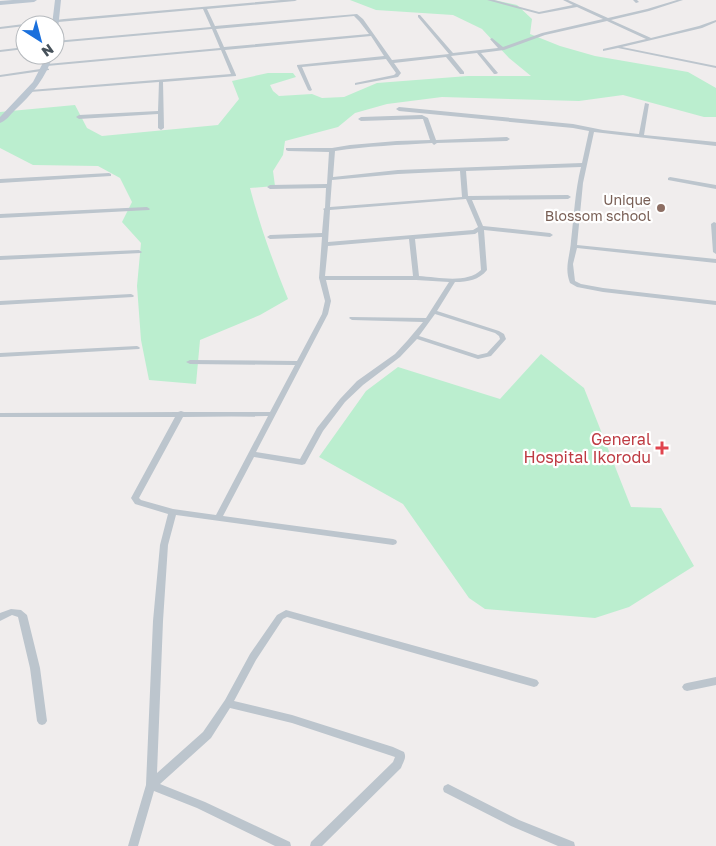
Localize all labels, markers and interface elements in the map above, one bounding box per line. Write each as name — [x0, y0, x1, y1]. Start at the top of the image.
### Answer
north arrow — [15, 15, 65, 65]
text: N — [39, 41, 57, 61]
place label: Unique Blossom school — [545, 191, 651, 224]
marker: Unique Blossom school — [655, 202, 667, 214]
place label: General Hospital Ikorodu — [524, 429, 651, 467]
marker: General Hospital Ikorodu — [655, 441, 669, 455]

